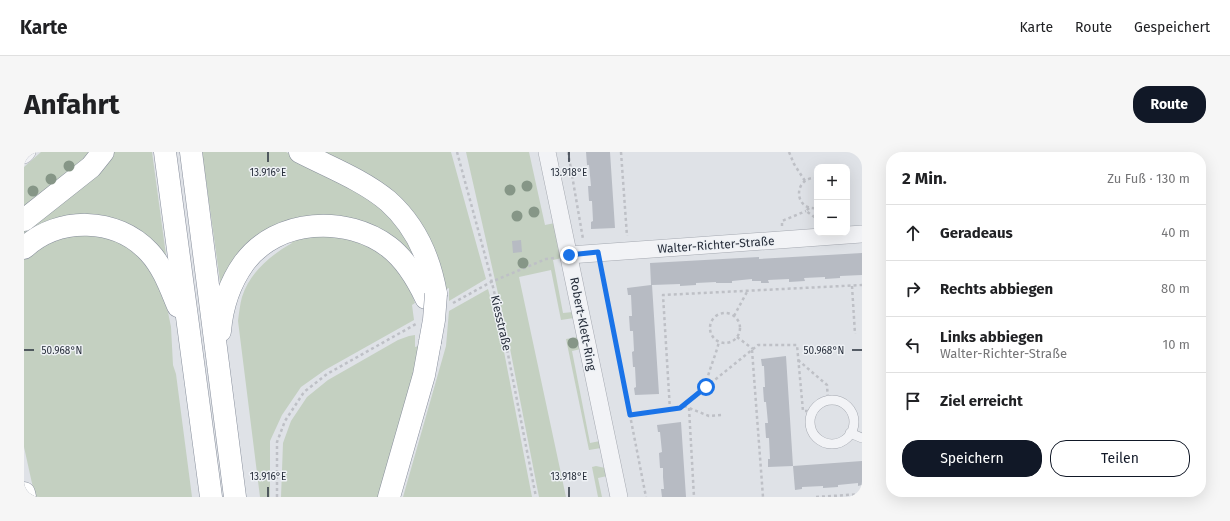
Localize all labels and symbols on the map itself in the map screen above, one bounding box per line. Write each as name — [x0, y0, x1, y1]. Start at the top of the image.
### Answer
text: 13.916°E — [250, 167, 286, 179]
text: 13.918°E — [551, 167, 587, 179]
street label: Walter-Richter-Straße — [657, 234, 775, 256]
route end — [560, 246, 578, 264]
street label: Robert-Klett-Ring — [567, 276, 599, 373]
street label: Kiesstraße — [488, 294, 514, 352]
text: 50.968°N — [42, 345, 82, 357]
text: 50.968°N — [804, 345, 844, 357]
route start — [697, 378, 715, 396]
text: 13.916°E — [250, 471, 286, 483]
text: 13.918°E — [551, 471, 587, 483]

